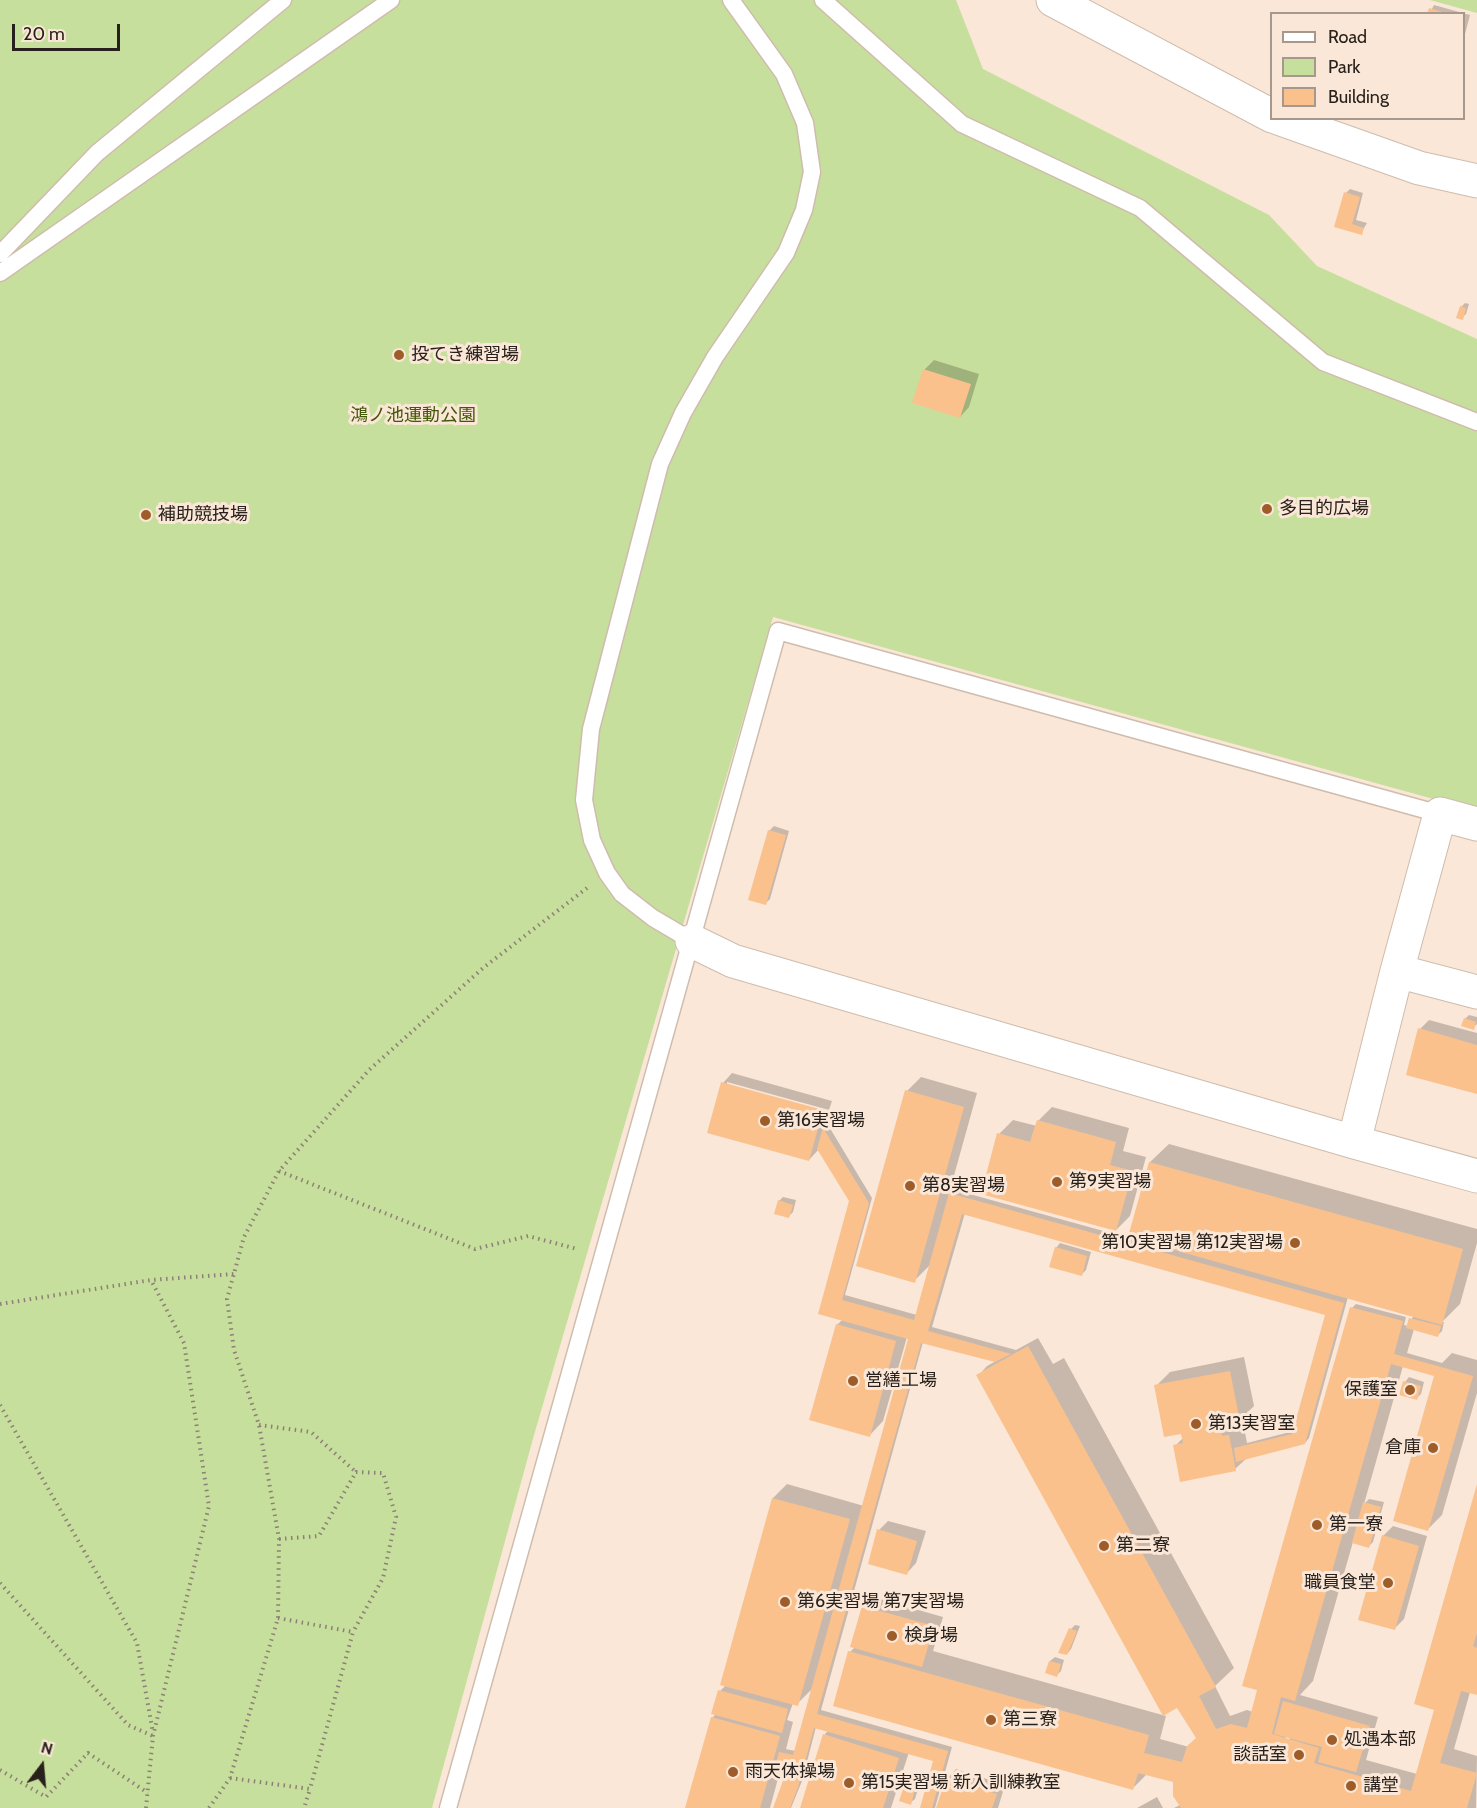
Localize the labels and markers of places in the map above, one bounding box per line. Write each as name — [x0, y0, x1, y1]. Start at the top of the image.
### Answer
place label: 投てき練習場 — [411, 344, 519, 366]
marker: 投てき練習場 — [392, 348, 406, 362]
place label: 多目的広場 — [1279, 498, 1369, 520]
marker: 多目的広場 — [1260, 502, 1274, 516]
place label: 補助競技場 — [158, 504, 248, 526]
marker: 補助競技場 — [139, 508, 153, 522]
place label: 第16実習場 — [777, 1110, 865, 1132]
marker: 第16実習場 — [758, 1114, 772, 1128]
place label: 第9実習場 — [1069, 1171, 1151, 1193]
place label: 第8実習場 — [922, 1175, 1005, 1197]
marker: 第9実習場 — [1050, 1175, 1064, 1189]
marker: 第8実習場 — [903, 1179, 917, 1193]
place label: 第10実習場 第12実習場 — [1101, 1232, 1283, 1254]
marker: 第10実習場 第12実習場 — [1288, 1236, 1302, 1250]
place label: 営繕工場 — [865, 1370, 937, 1392]
marker: 営繕工場 — [846, 1374, 860, 1388]
place label: 保護室 — [1344, 1379, 1398, 1401]
marker: 保護室 — [1403, 1383, 1417, 1397]
place label: 第13実習室 — [1208, 1413, 1296, 1435]
marker: 第13実習室 — [1189, 1417, 1203, 1431]
place label: 倉庫 — [1385, 1437, 1421, 1459]
marker: 倉庫 — [1426, 1441, 1440, 1455]
place label: 第一寮 — [1329, 1514, 1383, 1536]
marker: 第一寮 — [1310, 1518, 1324, 1532]
place label: 第二寮 — [1116, 1535, 1170, 1557]
marker: 第二寮 — [1097, 1539, 1111, 1553]
place label: 職員食堂 — [1304, 1572, 1376, 1594]
marker: 職員食堂 — [1381, 1576, 1395, 1590]
place label: 第6実習場 第7実習場 — [797, 1591, 964, 1613]
marker: 第6実習場 第7実習場 — [778, 1595, 792, 1609]
place label: 検身場 — [904, 1625, 958, 1647]
marker: 検身場 — [885, 1629, 899, 1643]
place label: 第三寮 — [1003, 1709, 1057, 1731]
marker: 第三寮 — [984, 1713, 998, 1727]
place label: 処遇本部 — [1344, 1729, 1416, 1751]
marker: 処遇本部 — [1325, 1733, 1339, 1747]
place label: 談話室 — [1233, 1744, 1287, 1766]
marker: 談話室 — [1292, 1748, 1306, 1762]
place label: 雨天体操場 — [745, 1761, 835, 1783]
marker: 雨天体操場 — [726, 1765, 740, 1779]
place label: 第15実習場 新入訓練教室 — [861, 1772, 1061, 1794]
place label: 講堂 — [1363, 1775, 1399, 1797]
marker: 第15実習場 新入訓練教室 — [842, 1776, 856, 1790]
marker: 講堂 — [1344, 1779, 1358, 1793]

